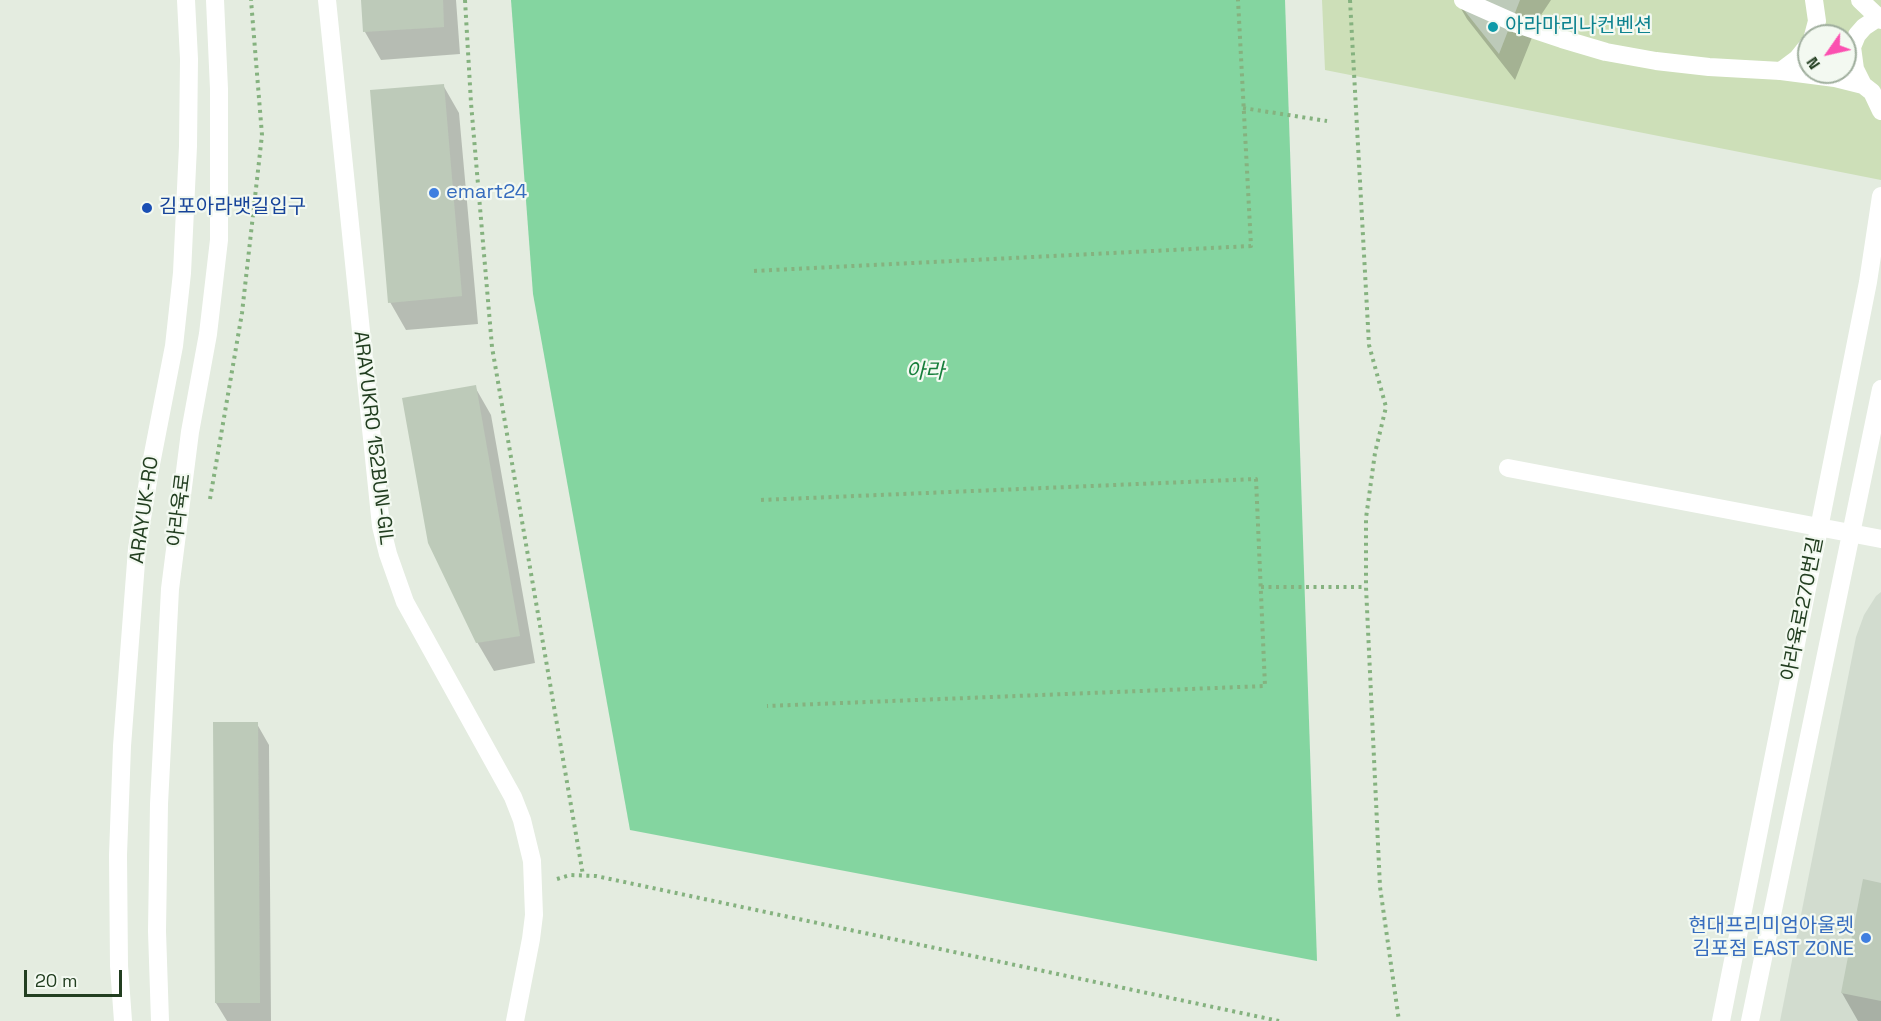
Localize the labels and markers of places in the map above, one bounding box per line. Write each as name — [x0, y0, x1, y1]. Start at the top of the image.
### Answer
place label: 아라마리나컨벤션 — [1505, 15, 1652, 39]
marker: 아라마리나컨벤션 — [1486, 20, 1500, 34]
place label: emart24 — [446, 181, 527, 205]
marker: emart24 — [427, 186, 441, 200]
place label: 김포아라뱃길입구 — [159, 196, 306, 220]
marker: 김포아라뱃길입구 — [140, 201, 154, 215]
place label: 현대프리미엄아울렛 김포점 EAST ZONE — [1688, 915, 1854, 962]
marker: 현대프리미엄아울렛 김포점 EAST ZONE — [1859, 931, 1873, 945]

